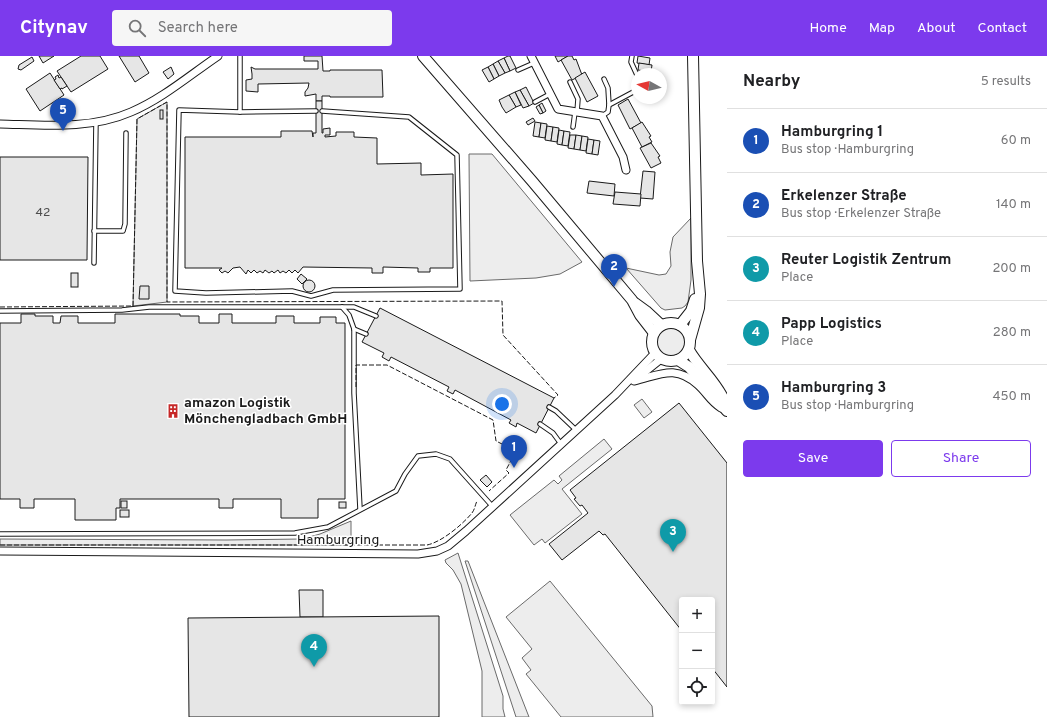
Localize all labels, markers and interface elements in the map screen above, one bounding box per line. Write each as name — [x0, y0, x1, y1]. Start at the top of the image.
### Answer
search box — [112, 10, 392, 46]
text: Citynav — [20, 16, 88, 40]
icon: search — [126, 17, 148, 39]
text: Search here — [158, 19, 238, 38]
text: Home — [810, 20, 847, 37]
text: Map — [869, 20, 895, 37]
text: About — [917, 20, 956, 37]
text: Contact — [978, 20, 1027, 37]
north arrow — [631, 68, 667, 104]
text: Nearby — [743, 71, 800, 93]
text: 5 results — [981, 74, 1031, 90]
pin: 5 — [50, 98, 76, 131]
text: Hamburgring 1 — [781, 123, 883, 142]
text: 1 — [753, 133, 759, 149]
text: 60 m — [1001, 133, 1031, 149]
text: Bus stop · Hamburgring — [781, 142, 914, 158]
text: Erkelenzer Straße — [781, 187, 907, 206]
text: 2 — [752, 197, 760, 213]
text: 140 m — [996, 197, 1031, 213]
house number: 42 — [36, 205, 50, 221]
text: Bus stop · Erkelenzer Straße — [781, 206, 941, 222]
text: Reuter Logistik Zentrum — [781, 251, 951, 270]
pin: 2 — [601, 254, 627, 287]
text: 3 — [752, 261, 760, 277]
text: 200 m — [992, 261, 1031, 277]
text: Place — [781, 270, 813, 286]
text: Papp Logistics — [781, 315, 882, 334]
text: 4 — [752, 325, 760, 341]
text: 280 m — [993, 325, 1031, 341]
text: Place — [781, 334, 813, 350]
text: Hamburgring 3 — [781, 379, 886, 398]
text: 5 — [752, 389, 760, 405]
text: 450 m — [992, 389, 1031, 405]
your location — [492, 394, 512, 414]
place label: amazon Logistik Mönchengladbach GmbH — [184, 395, 347, 428]
text: Bus stop · Hamburgring — [781, 398, 914, 414]
building icon: amazon Logistik Mönchengladbach GmbH — [165, 403, 181, 419]
pin: 1 — [501, 435, 527, 468]
button: Save — [743, 440, 883, 477]
button: Share — [891, 440, 1031, 477]
pin: 3 — [660, 519, 686, 552]
street label: Hamburgring — [297, 532, 379, 549]
map controls — [679, 597, 715, 705]
button: + — [679, 597, 715, 633]
button: − — [679, 633, 715, 669]
pin: 4 — [301, 634, 327, 667]
button: locate — [679, 669, 715, 705]

